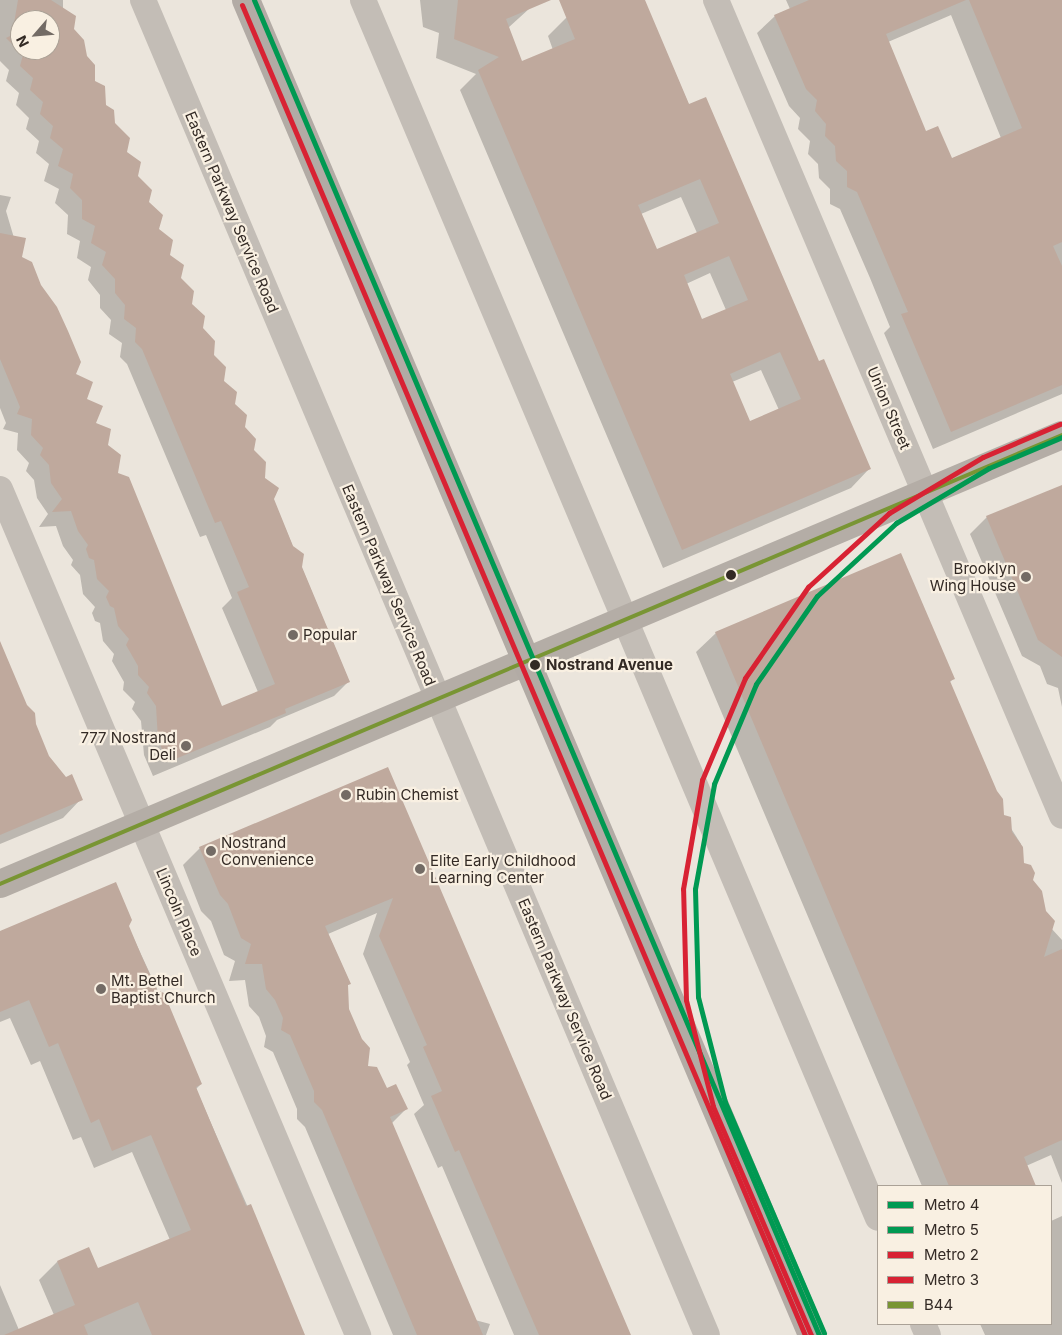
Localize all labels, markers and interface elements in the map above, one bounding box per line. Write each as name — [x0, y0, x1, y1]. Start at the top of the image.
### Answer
north arrow — [10, 10, 60, 60]
text: N — [12, 33, 32, 50]
street label: Eastern Parkway Service Road — [181, 109, 283, 315]
street label: Union Street — [864, 364, 914, 452]
street label: Eastern Parkway Service Road — [338, 482, 440, 688]
place label: Brooklyn Wing House — [930, 559, 1016, 594]
unlabelled marker — [726, 570, 736, 580]
marker: Brooklyn Wing House — [1020, 571, 1032, 583]
place label: Popular — [303, 626, 357, 644]
marker: Popular — [287, 629, 299, 641]
place label: Nostrand Avenue — [546, 656, 673, 674]
marker: Nostrand Avenue — [528, 658, 542, 672]
place label: 777 Nostrand Deli — [80, 728, 176, 763]
marker: 777 Nostrand Deli — [180, 740, 192, 752]
place label: Rubin Chemist — [356, 786, 459, 804]
marker: Rubin Chemist — [340, 789, 352, 801]
place label: Nostrand Convenience — [221, 833, 314, 868]
marker: Nostrand Convenience — [205, 845, 217, 857]
place label: Elite Early Childhood Learning Center — [430, 851, 576, 886]
marker: Elite Early Childhood Learning Center — [414, 863, 426, 875]
street label: Lincoln Place — [152, 865, 206, 959]
street label: Eastern Parkway Service Road — [514, 896, 616, 1102]
place label: Mt. Bethel Baptist Church — [111, 971, 216, 1006]
marker: Mt. Bethel Baptist Church — [95, 983, 107, 995]
legend — [877, 1185, 1052, 1325]
text: Metro 4 — [924, 1195, 980, 1214]
text: Metro 5 — [924, 1220, 979, 1239]
text: Metro 2 — [924, 1245, 979, 1264]
text: Metro 3 — [924, 1270, 979, 1289]
text: B44 — [924, 1295, 953, 1314]

